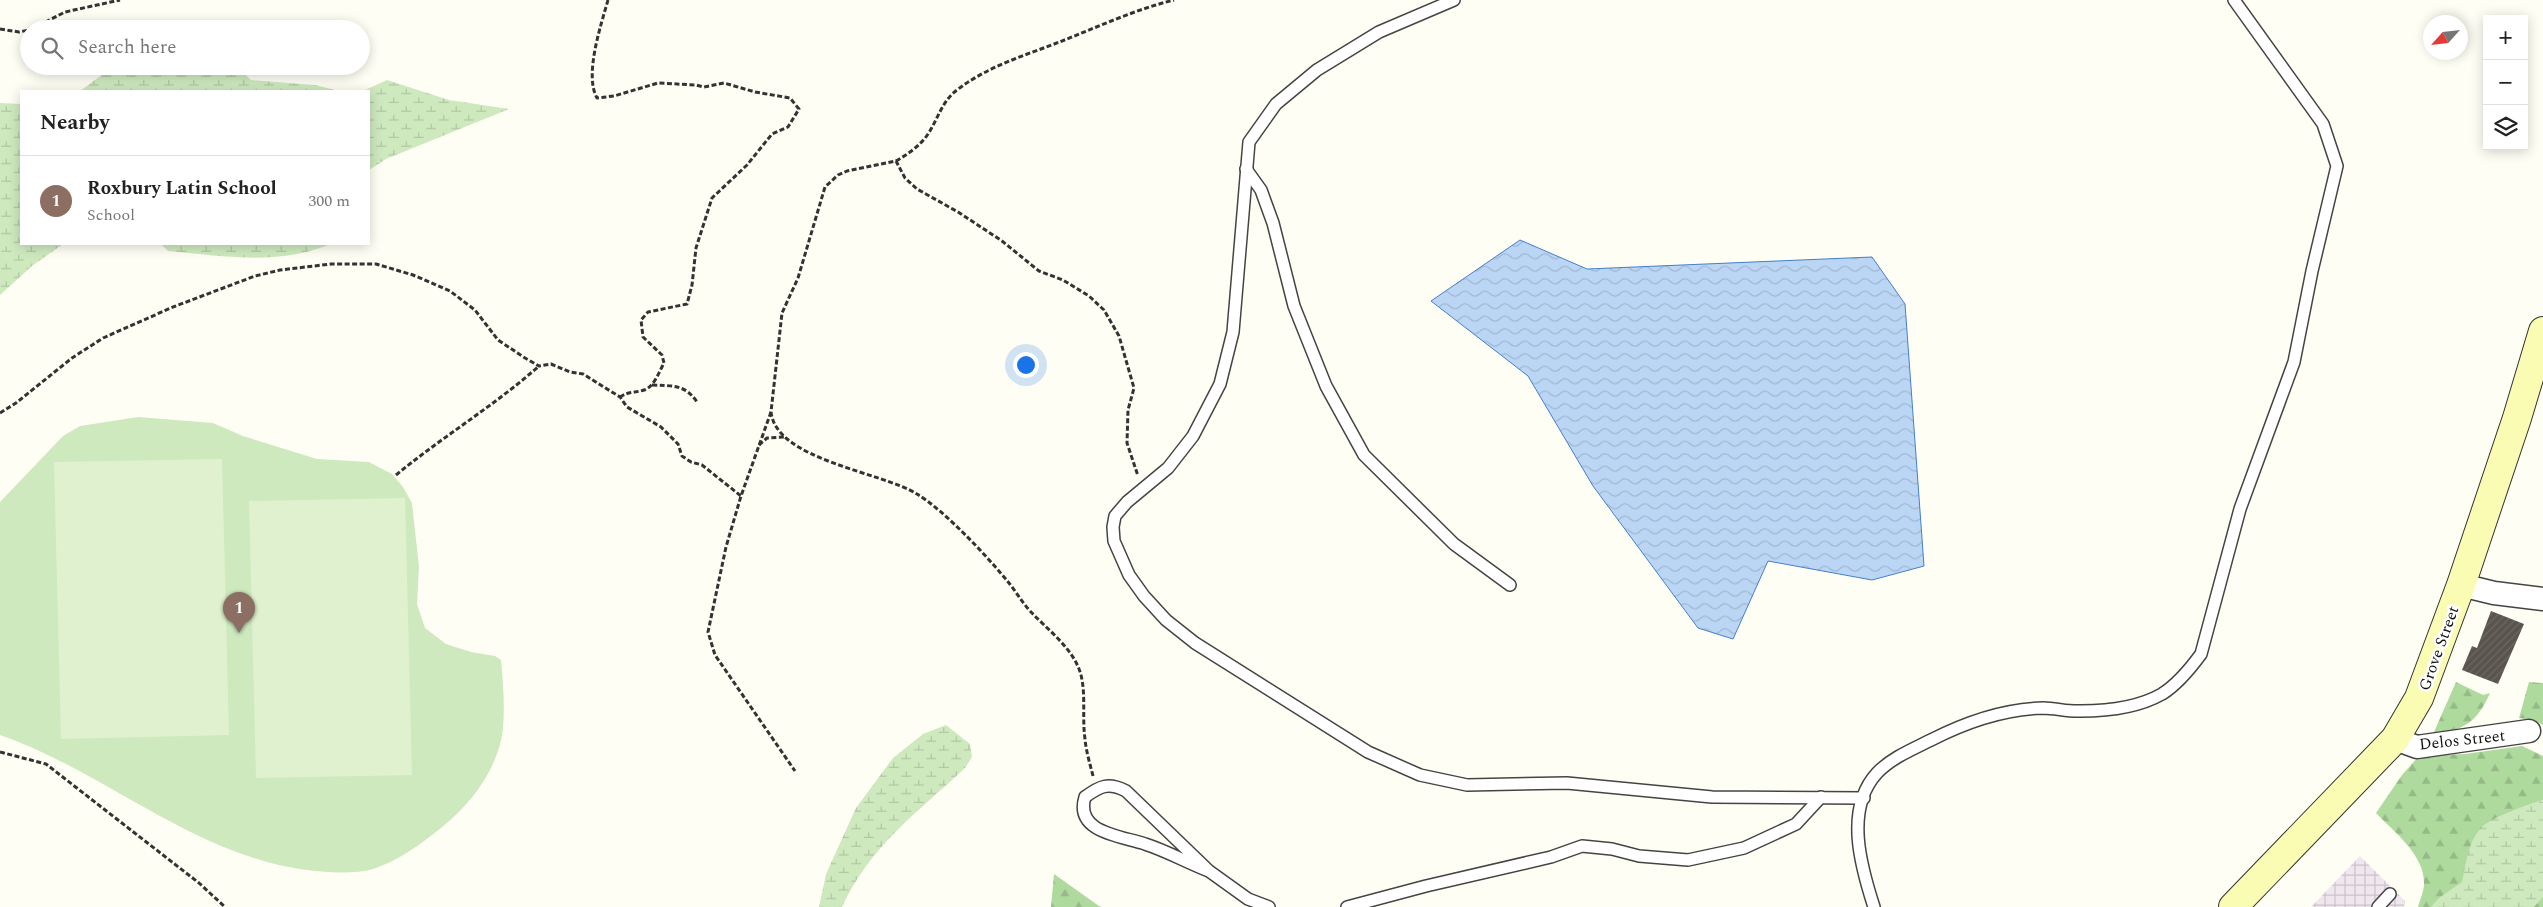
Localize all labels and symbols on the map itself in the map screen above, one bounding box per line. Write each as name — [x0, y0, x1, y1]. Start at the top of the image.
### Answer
north arrow — [2423, 15, 2468, 60]
your location — [1013, 352, 1039, 378]
pin: 1 — [223, 592, 255, 633]
street label: Grove Street — [2412, 602, 2465, 694]
street label: Delos Street — [2418, 724, 2507, 756]

